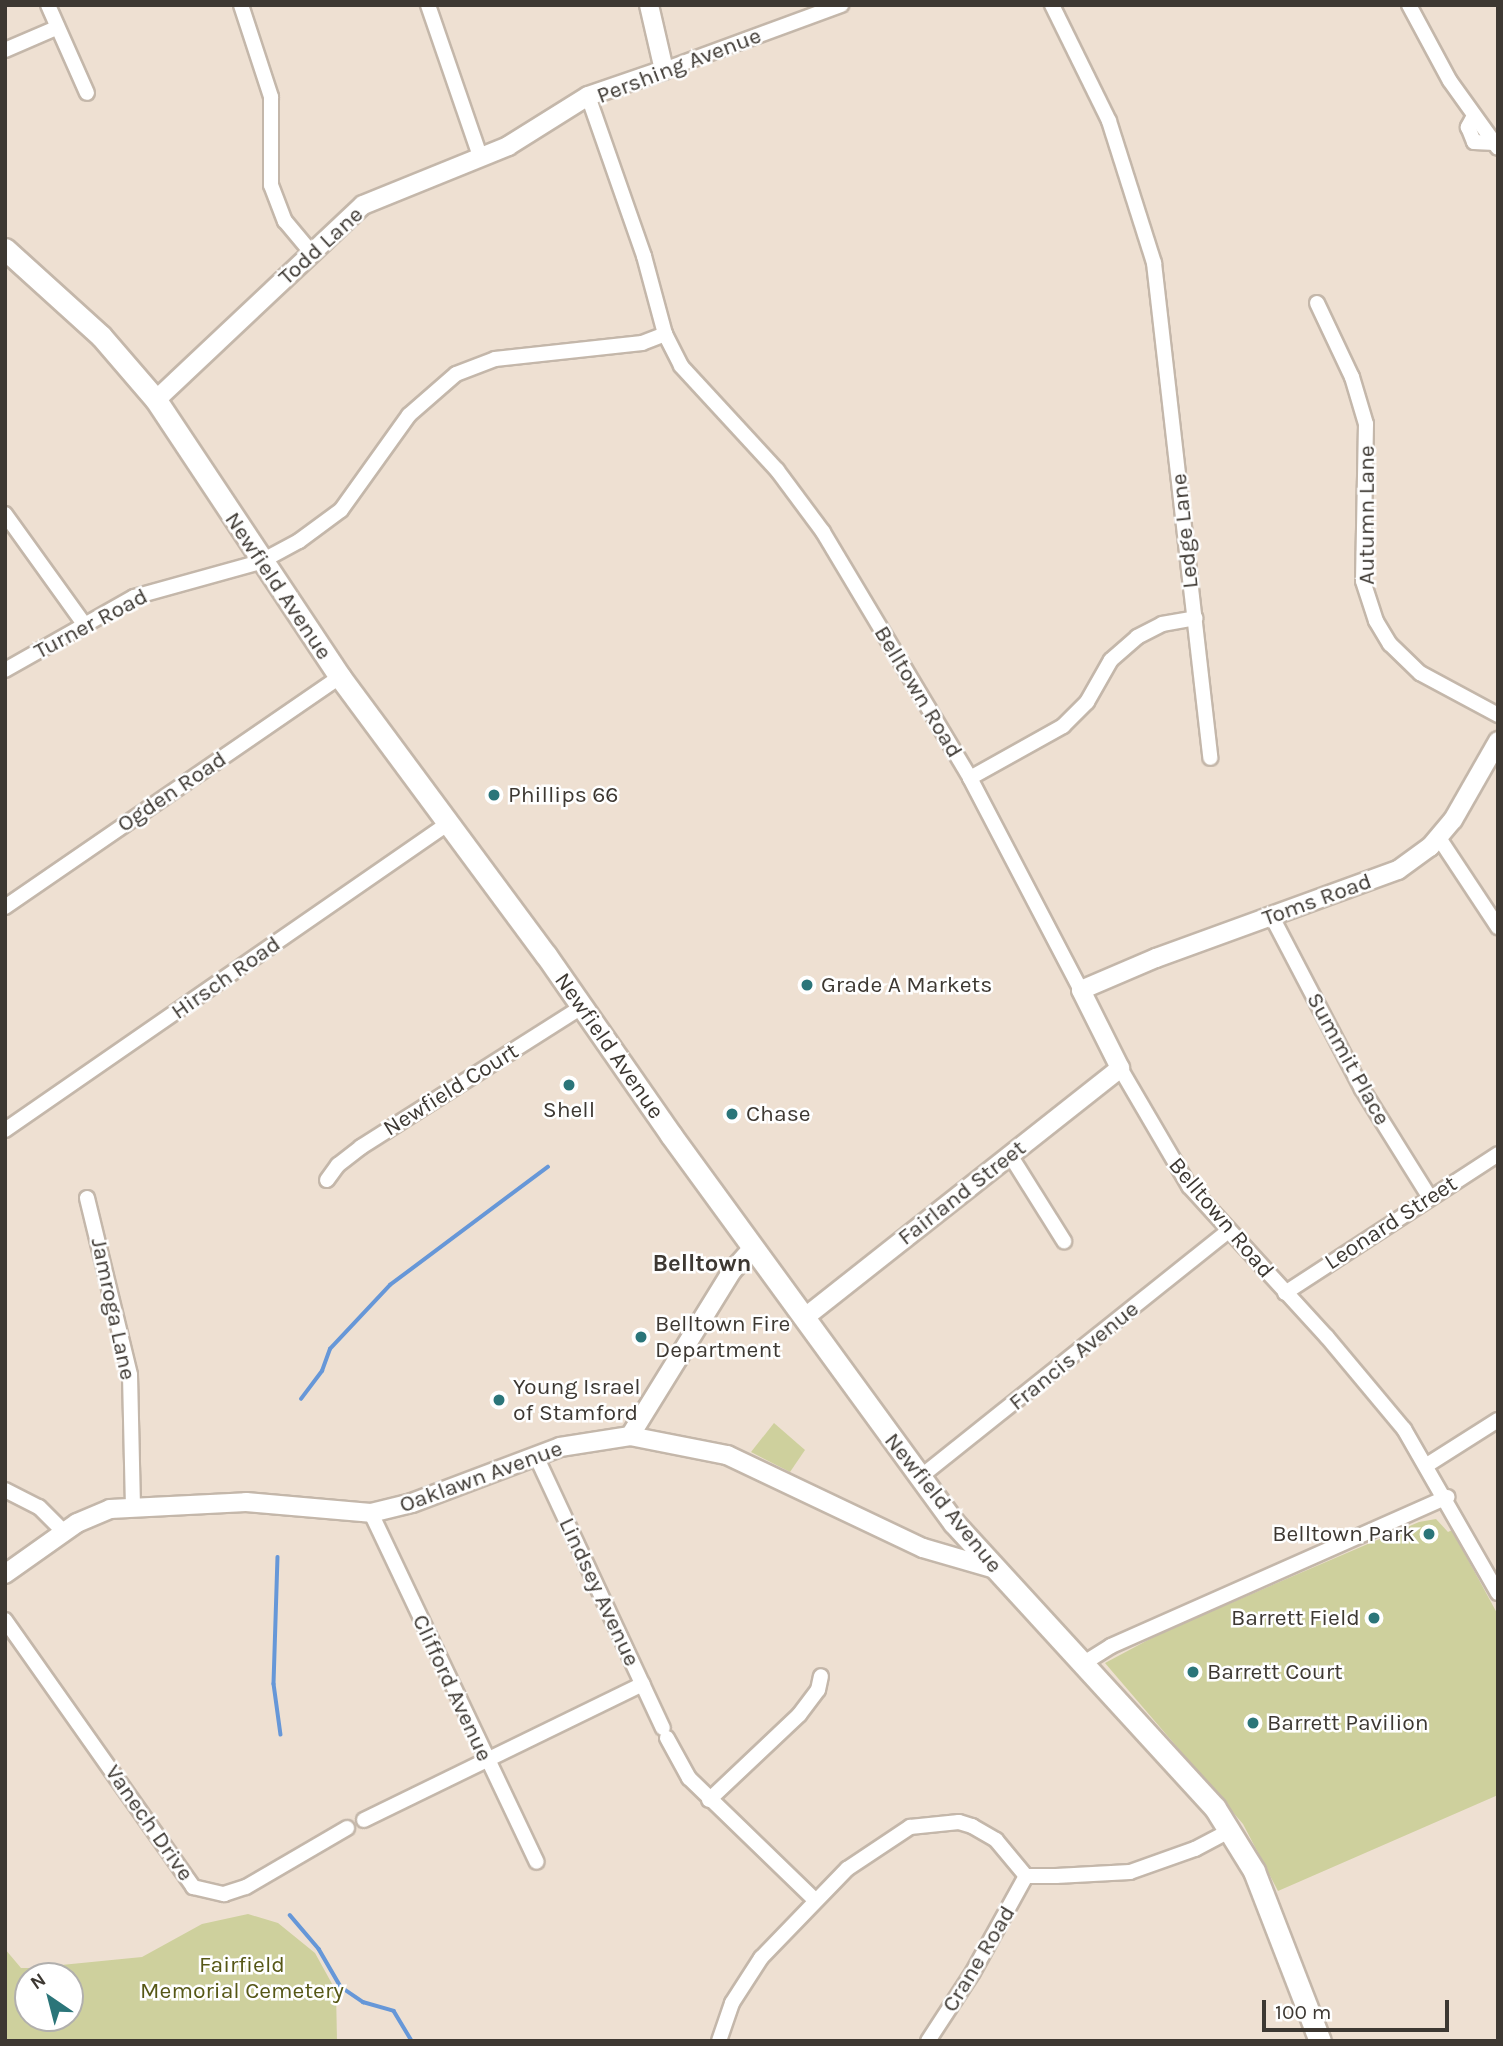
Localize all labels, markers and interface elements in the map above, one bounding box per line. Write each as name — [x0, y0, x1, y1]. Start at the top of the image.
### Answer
street label: Pershing Avenue — [593, 22, 765, 110]
street label: Todd Lane — [273, 201, 369, 291]
street label: Autumn Lane — [1353, 445, 1381, 585]
street label: Ledge Lane — [1165, 472, 1205, 590]
street label: Newfield Avenue — [218, 507, 338, 665]
street label: Turner Road — [30, 583, 152, 665]
street label: Belltown Road — [868, 621, 968, 763]
street label: Ogden Road — [112, 745, 232, 839]
place label: Phillips 66 — [508, 781, 619, 809]
marker: Phillips 66 — [486, 787, 502, 803]
street label: Toms Road — [1259, 867, 1375, 933]
street label: Hirsch Road — [166, 930, 286, 1026]
street label: Newfield Avenue — [548, 968, 670, 1124]
place label: Grade A Markets — [821, 971, 992, 999]
marker: Grade A Markets — [799, 977, 815, 993]
street label: Summit Place — [1300, 988, 1396, 1130]
street label: Newfield Court — [378, 1038, 524, 1142]
marker: Shell — [561, 1077, 577, 1093]
place label: Shell — [543, 1096, 595, 1124]
place label: Chase — [746, 1100, 811, 1128]
marker: Chase — [724, 1106, 740, 1122]
street label: Fairland Street — [893, 1135, 1031, 1251]
street label: Belltown Road — [1162, 1152, 1280, 1284]
street label: Leonard Street — [1320, 1170, 1462, 1276]
street label: Jamroga Lane — [84, 1235, 142, 1383]
district label: Belltown — [652, 1250, 752, 1278]
street label: Francis Avenue — [1004, 1295, 1144, 1417]
place label: Belltown Fire Department — [655, 1310, 790, 1364]
marker: Belltown Fire Department — [633, 1329, 649, 1345]
place label: Young Israel of Stamford — [513, 1373, 641, 1427]
marker: Young Israel of Stamford — [491, 1392, 507, 1408]
street label: Newfield Avenue — [878, 1427, 1008, 1579]
street label: Oaklawn Avenue — [396, 1435, 566, 1519]
street label: Lindsey Avenue — [552, 1513, 646, 1671]
place label: Belltown Park — [1272, 1520, 1415, 1548]
marker: Belltown Park — [1421, 1526, 1437, 1542]
place label: Barrett Field — [1231, 1604, 1360, 1632]
street label: Clifford Avenue — [406, 1610, 498, 1766]
marker: Barrett Field — [1366, 1610, 1382, 1626]
place label: Barrett Court — [1207, 1658, 1343, 1686]
marker: Barrett Court — [1185, 1664, 1201, 1680]
place label: Barrett Pavilion — [1267, 1709, 1429, 1737]
marker: Barrett Pavilion — [1245, 1715, 1261, 1731]
street label: Vanech Drive — [99, 1760, 199, 1886]
street label: Crane Road — [936, 1901, 1022, 2017]
park label: Fairfield Memorial Cemetery — [140, 1951, 344, 2005]
north arrow — [14, 1962, 84, 2032]
text: N — [26, 1969, 50, 1994]
scale bar — [1265, 1986, 1452, 2030]
text: 100 m — [1275, 2000, 1332, 2024]

